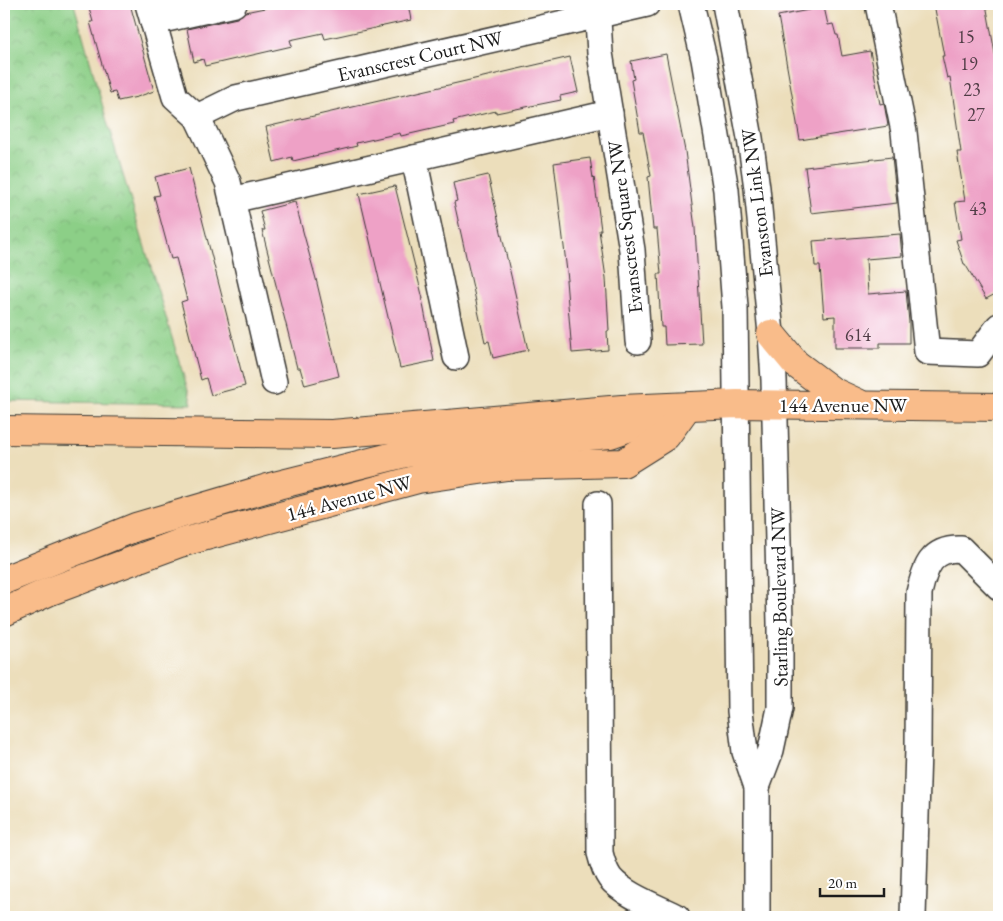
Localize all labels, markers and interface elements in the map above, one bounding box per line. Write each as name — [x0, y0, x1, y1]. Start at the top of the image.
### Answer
street label: Evanscrest Court NW — [335, 24, 506, 88]
house number: 15 — [957, 25, 975, 48]
house number: 19 — [960, 52, 978, 75]
house number: 23 — [963, 78, 981, 101]
house number: 27 — [967, 103, 985, 126]
street label: Evanston Link NW — [735, 127, 779, 279]
street label: Evanscrest Square NW — [601, 138, 649, 315]
house number: 43 — [969, 197, 987, 220]
house number: 614 — [845, 323, 871, 346]
street label: 144 Avenue NW — [779, 392, 908, 418]
street label: 144 Avenue NW — [284, 469, 415, 527]
street label: Starling Boulevard NW — [764, 506, 794, 687]
scale bar — [820, 866, 884, 898]
text: 20 m — [828, 873, 857, 892]

